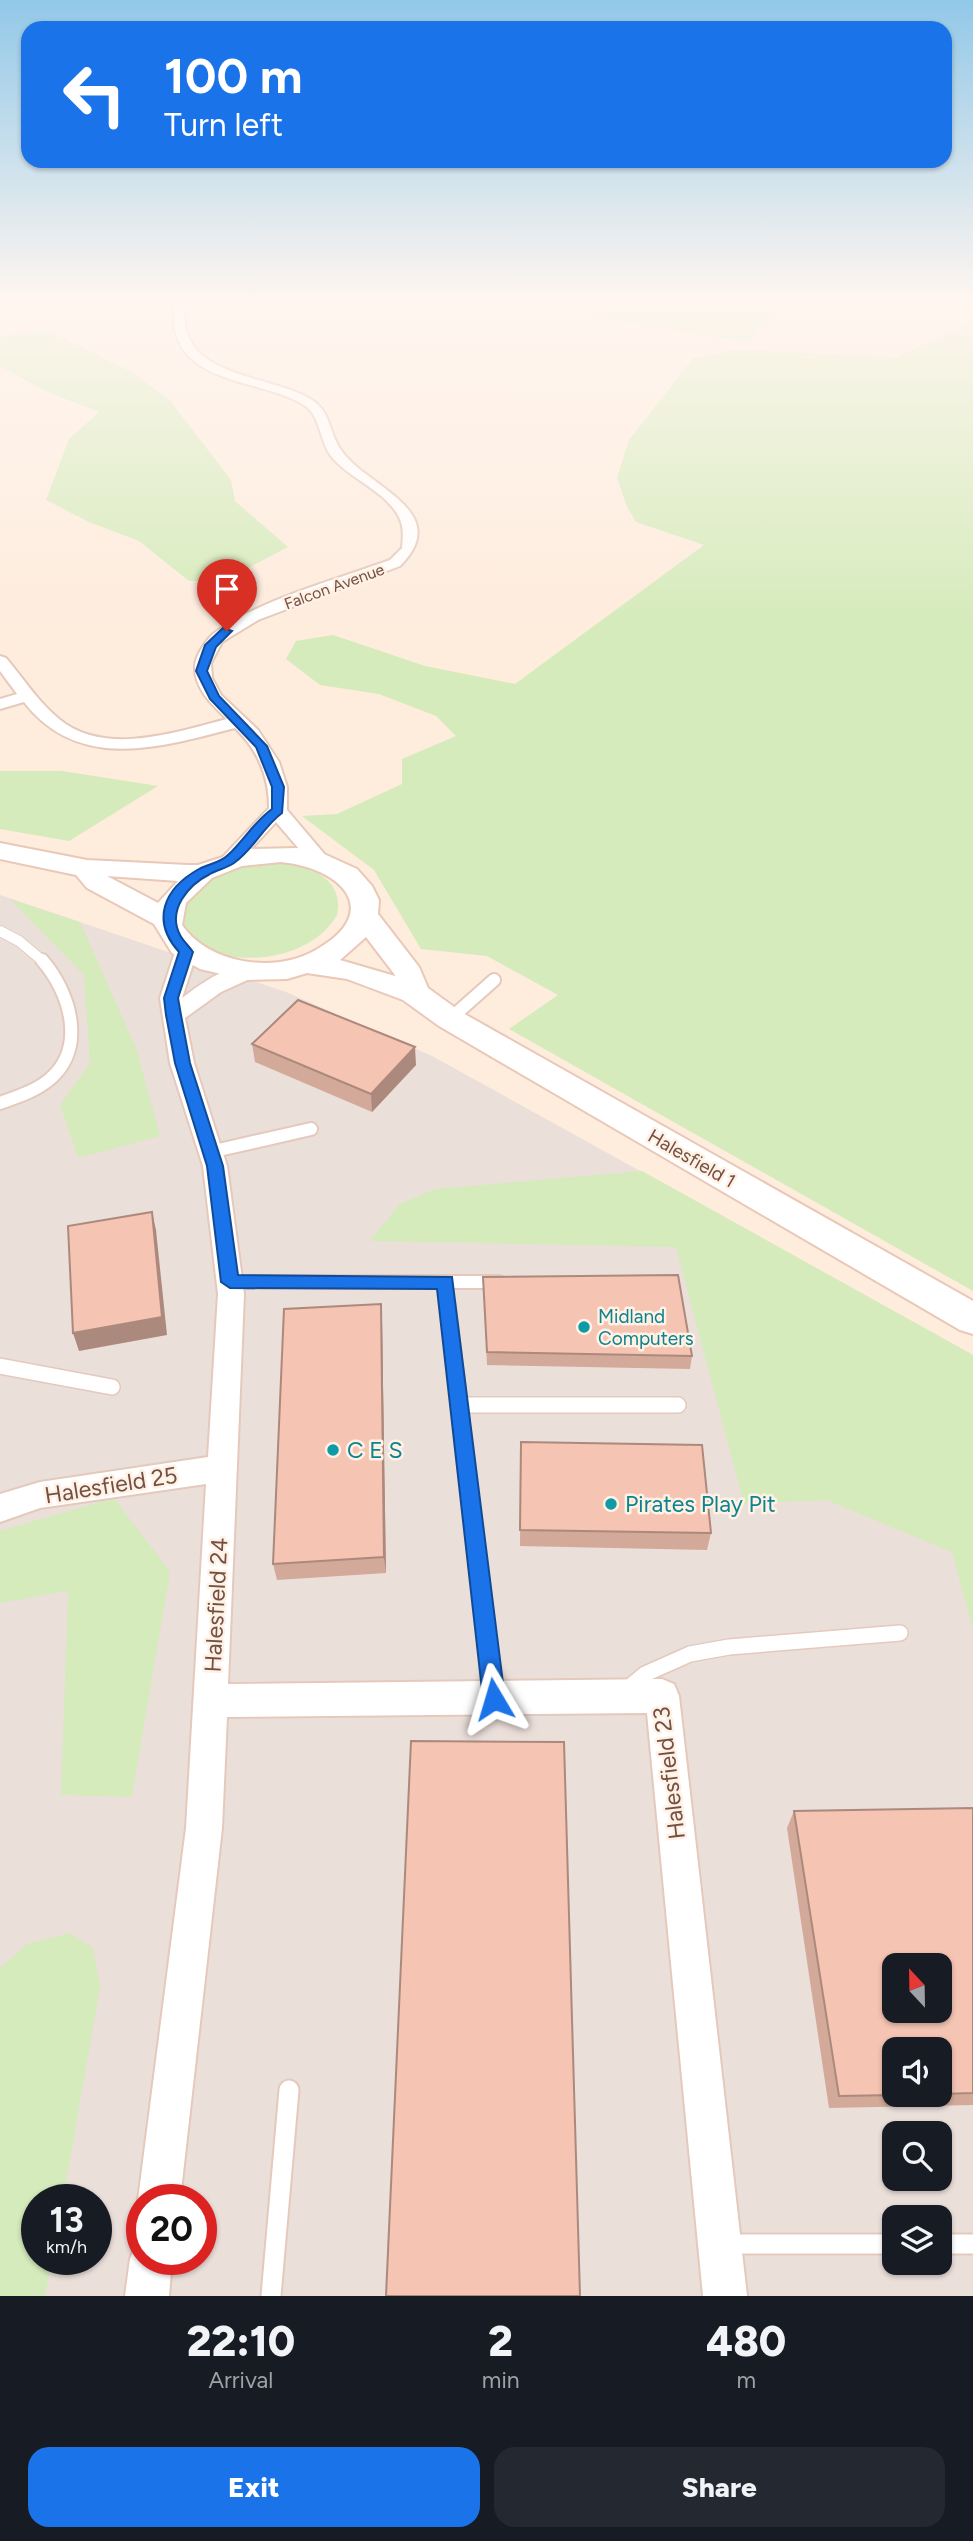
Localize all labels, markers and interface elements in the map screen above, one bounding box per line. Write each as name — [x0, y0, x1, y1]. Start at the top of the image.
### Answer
text: 100 m — [164, 46, 303, 105]
icon: left — [49, 49, 140, 140]
text: Turn left — [164, 106, 283, 144]
pin — [197, 559, 257, 631]
street label: Falcon Avenue — [281, 559, 387, 613]
icon: arrive — [208, 570, 246, 608]
street label: Halesfield 1 — [644, 1124, 740, 1193]
place label: Midland Computers — [598, 1305, 694, 1350]
marker: Midland Computers — [576, 1319, 592, 1335]
place label: C E S — [347, 1436, 403, 1464]
marker: C E S — [325, 1442, 341, 1458]
street label: Halesfield 25 — [43, 1461, 179, 1509]
place label: Pirates Play Pit — [625, 1490, 776, 1518]
marker: Pirates Play Pit — [603, 1496, 619, 1512]
street label: Halesfield 24 — [198, 1537, 234, 1673]
position arrow — [457, 1662, 531, 1736]
street label: Halesfield 23 — [647, 1705, 691, 1841]
north arrow — [882, 1953, 952, 2023]
map controls — [882, 1953, 952, 2275]
button: sound — [882, 2037, 952, 2107]
button: search — [882, 2121, 952, 2191]
speed limit sign: 20 — [126, 2184, 217, 2275]
text: 13 — [49, 2199, 84, 2241]
button: layers — [882, 2205, 952, 2275]
text: km/h — [46, 2236, 87, 2258]
text: 22:10 — [187, 2316, 295, 2367]
text: 2 — [488, 2316, 513, 2367]
text: 480 — [706, 2316, 786, 2367]
text: Arrival — [208, 2366, 273, 2394]
text: min — [482, 2366, 520, 2394]
text: m — [736, 2366, 756, 2394]
button: Exit — [28, 2447, 480, 2527]
button: Share — [494, 2447, 945, 2527]

